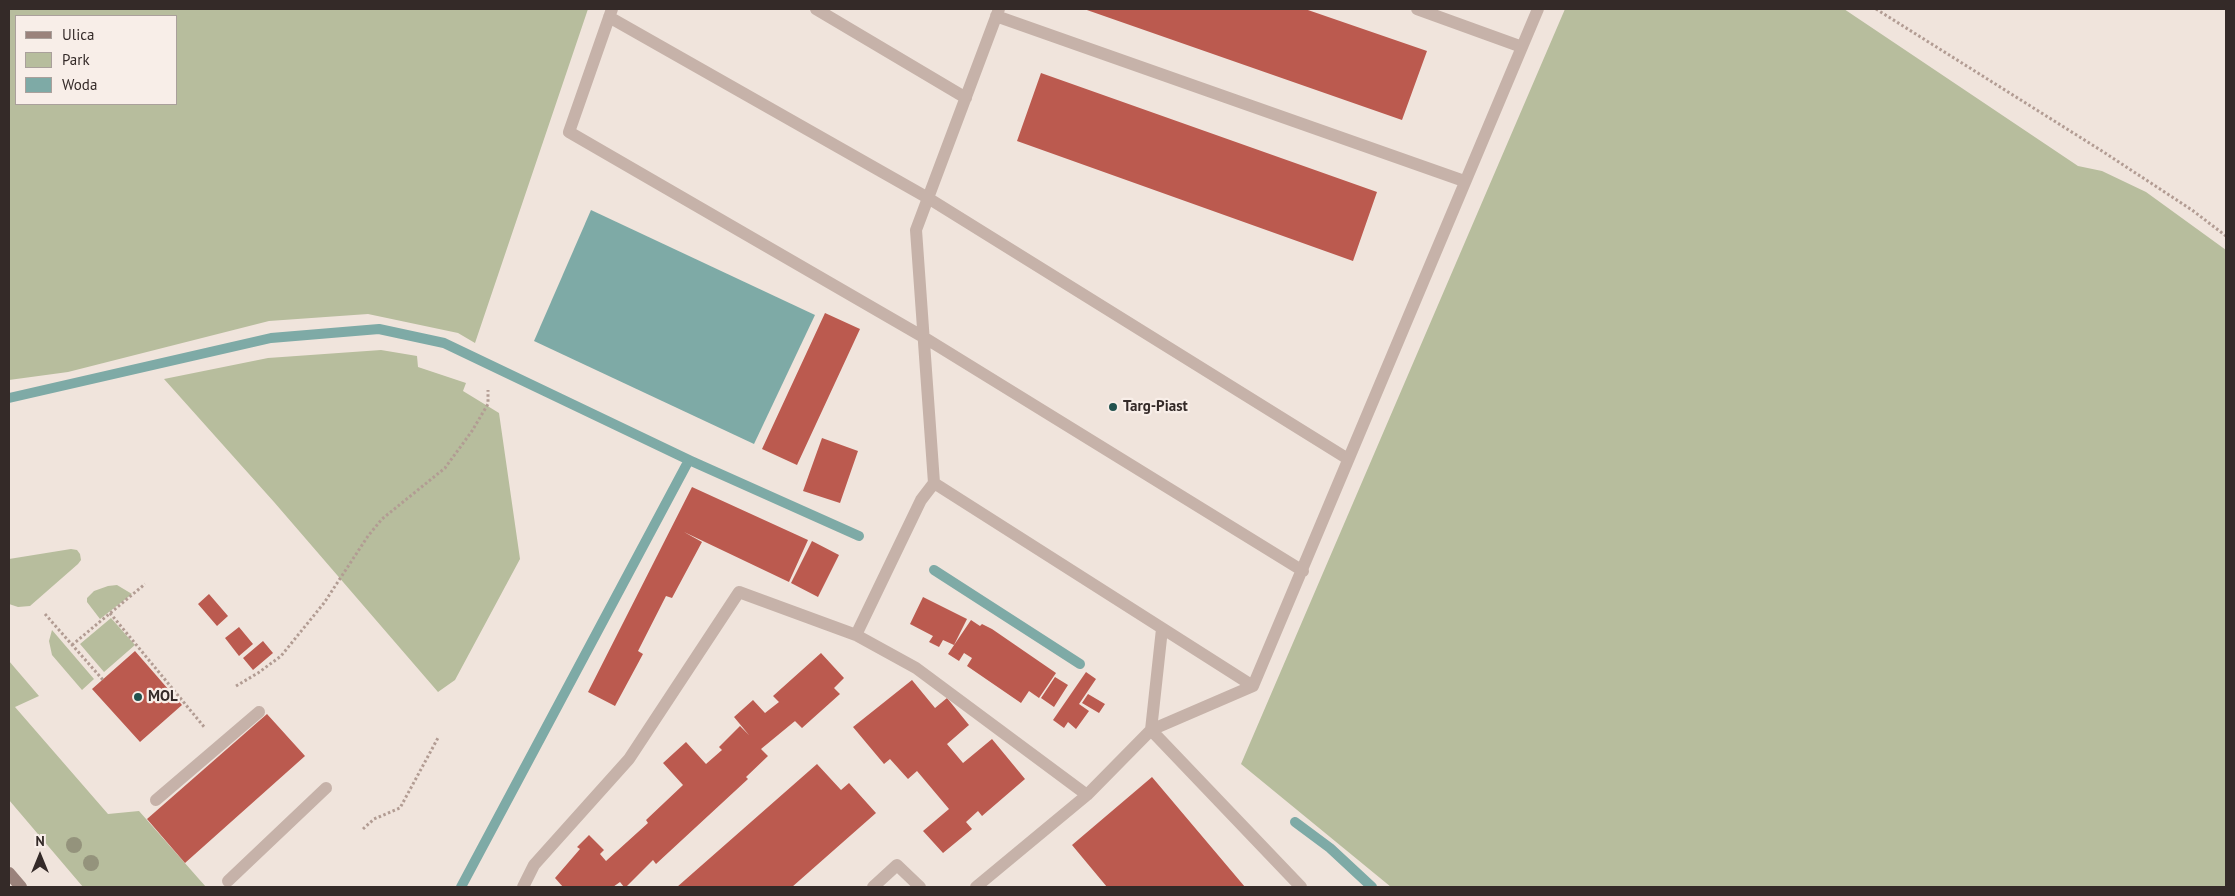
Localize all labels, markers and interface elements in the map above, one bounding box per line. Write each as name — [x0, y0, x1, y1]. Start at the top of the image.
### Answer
legend — [15, 15, 178, 105]
text: Ulica — [62, 25, 94, 44]
text: Park — [62, 50, 90, 69]
text: Woda — [62, 75, 97, 94]
place label: Targ-Piast — [1123, 398, 1188, 416]
marker: Targ-Piast — [1107, 401, 1119, 413]
place label: MOL — [148, 688, 178, 706]
marker: MOL — [132, 691, 144, 703]
north arrow — [15, 831, 65, 881]
text: N — [35, 832, 45, 850]

